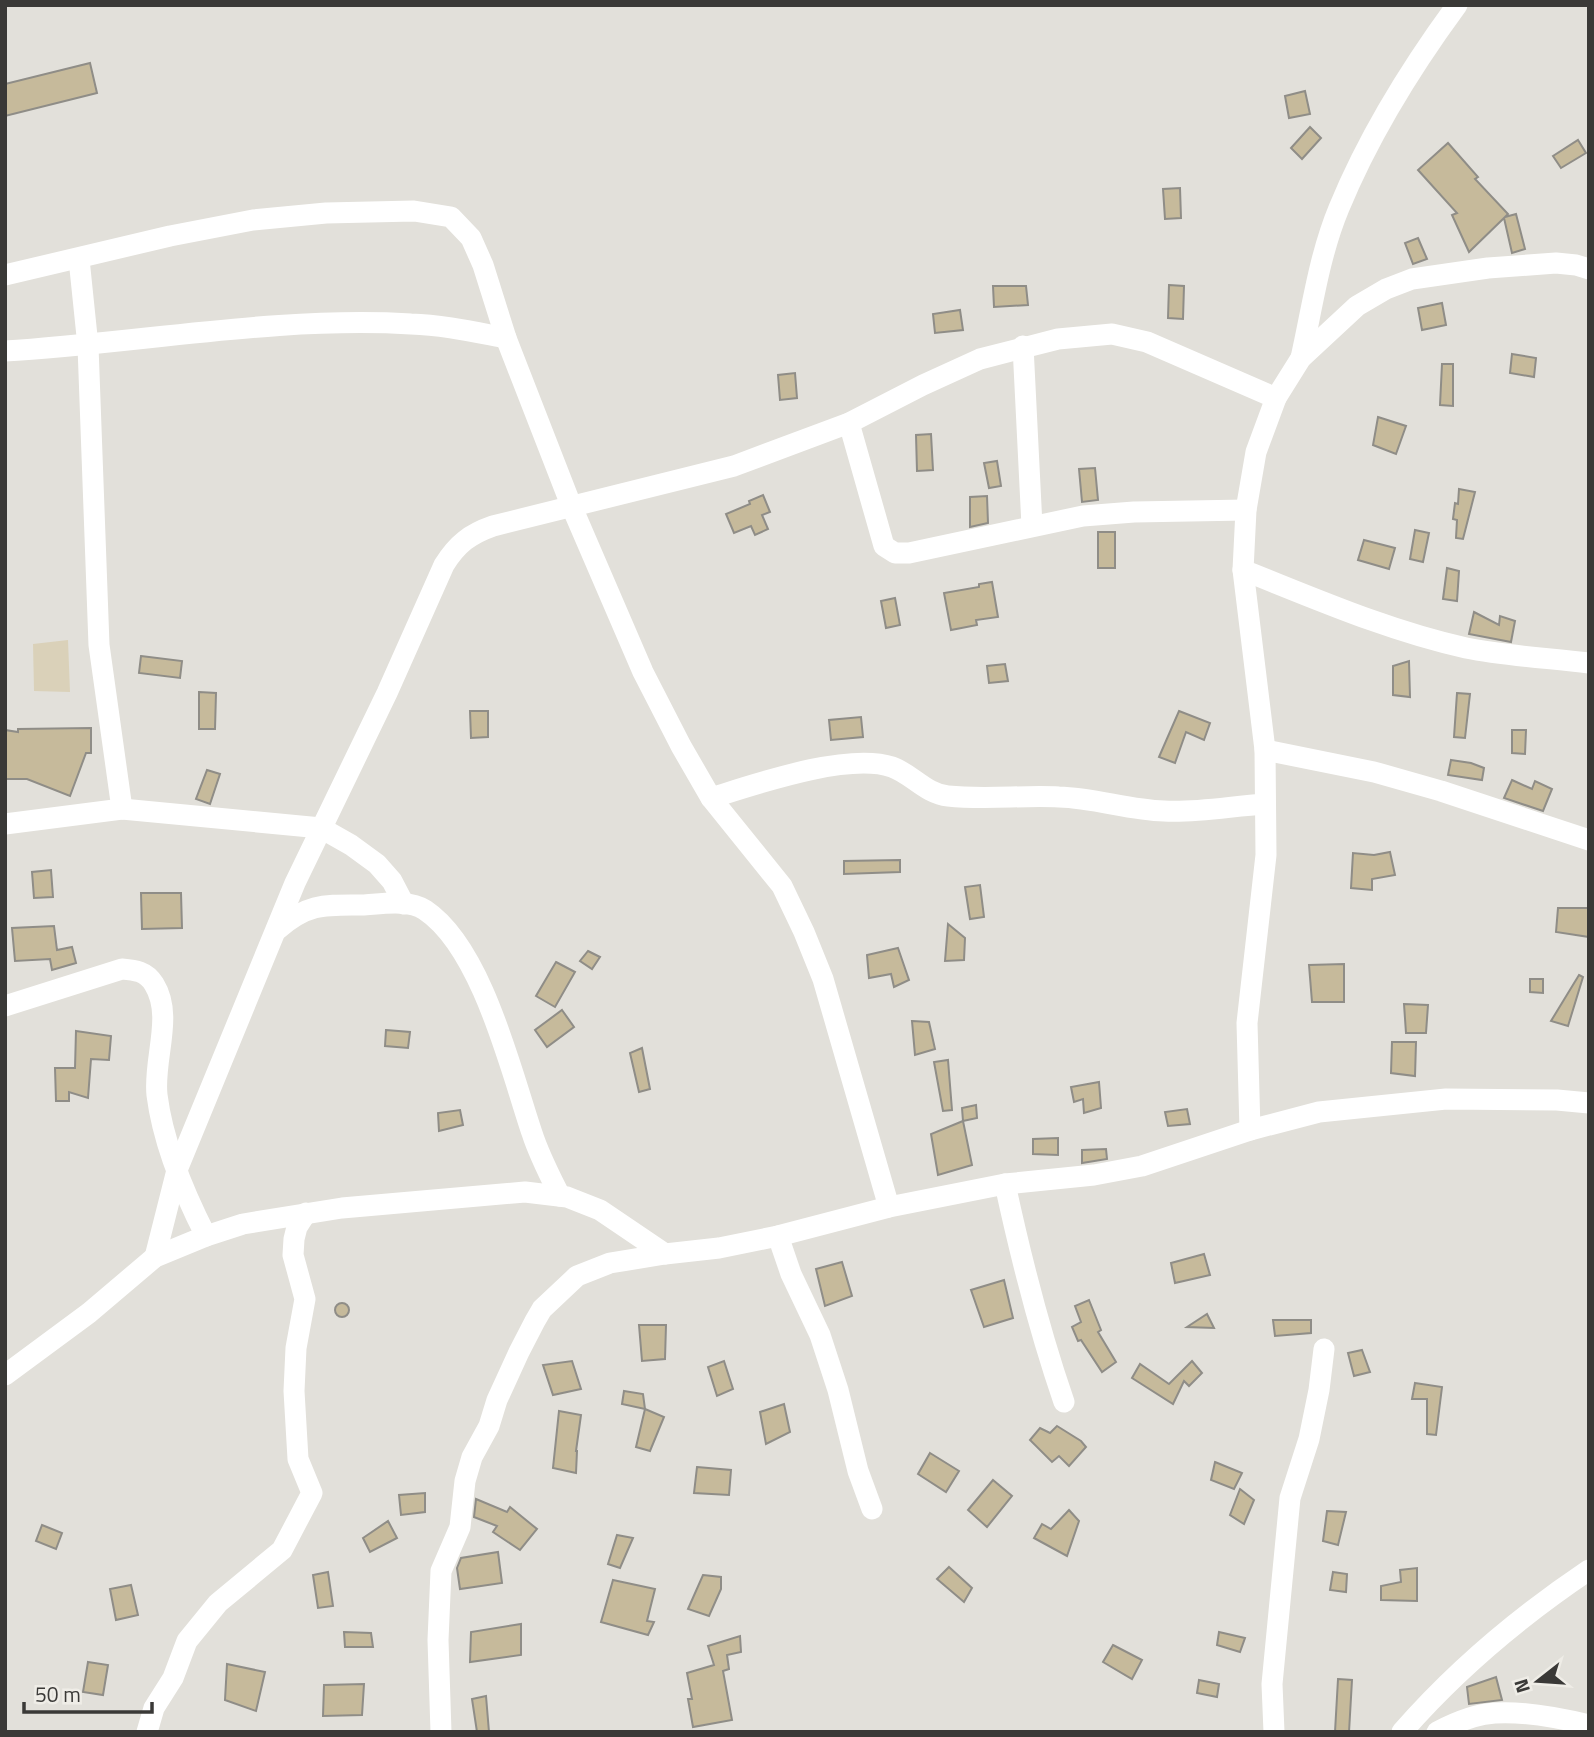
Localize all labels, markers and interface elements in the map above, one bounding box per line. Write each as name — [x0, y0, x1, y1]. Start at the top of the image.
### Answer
north arrow — [1503, 1646, 1573, 1716]
scale bar — [24, 1670, 152, 1714]
text: N — [1505, 1676, 1537, 1697]
text: 50 m — [35, 1678, 81, 1710]

